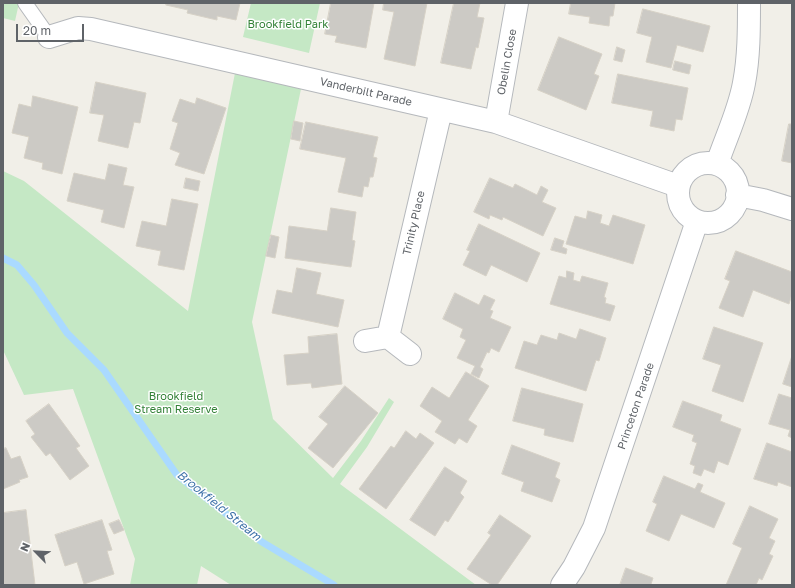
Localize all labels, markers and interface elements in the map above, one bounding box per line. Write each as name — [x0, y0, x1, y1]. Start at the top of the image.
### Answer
scale bar — [18, 16, 86, 42]
park label: Brookfield Park — [247, 18, 329, 32]
text: 20 m — [23, 23, 51, 38]
street label: Obelin Close — [495, 28, 519, 96]
street label: Vanderbilt Parade — [319, 75, 413, 109]
street label: Trinity Place — [400, 190, 428, 256]
street label: Princeton Parade — [615, 361, 657, 451]
park label: Brookfield Stream Reserve — [134, 390, 218, 416]
water label: Brookfield Stream — [174, 468, 264, 544]
north arrow — [16, 532, 56, 572]
text: N — [17, 540, 32, 553]

